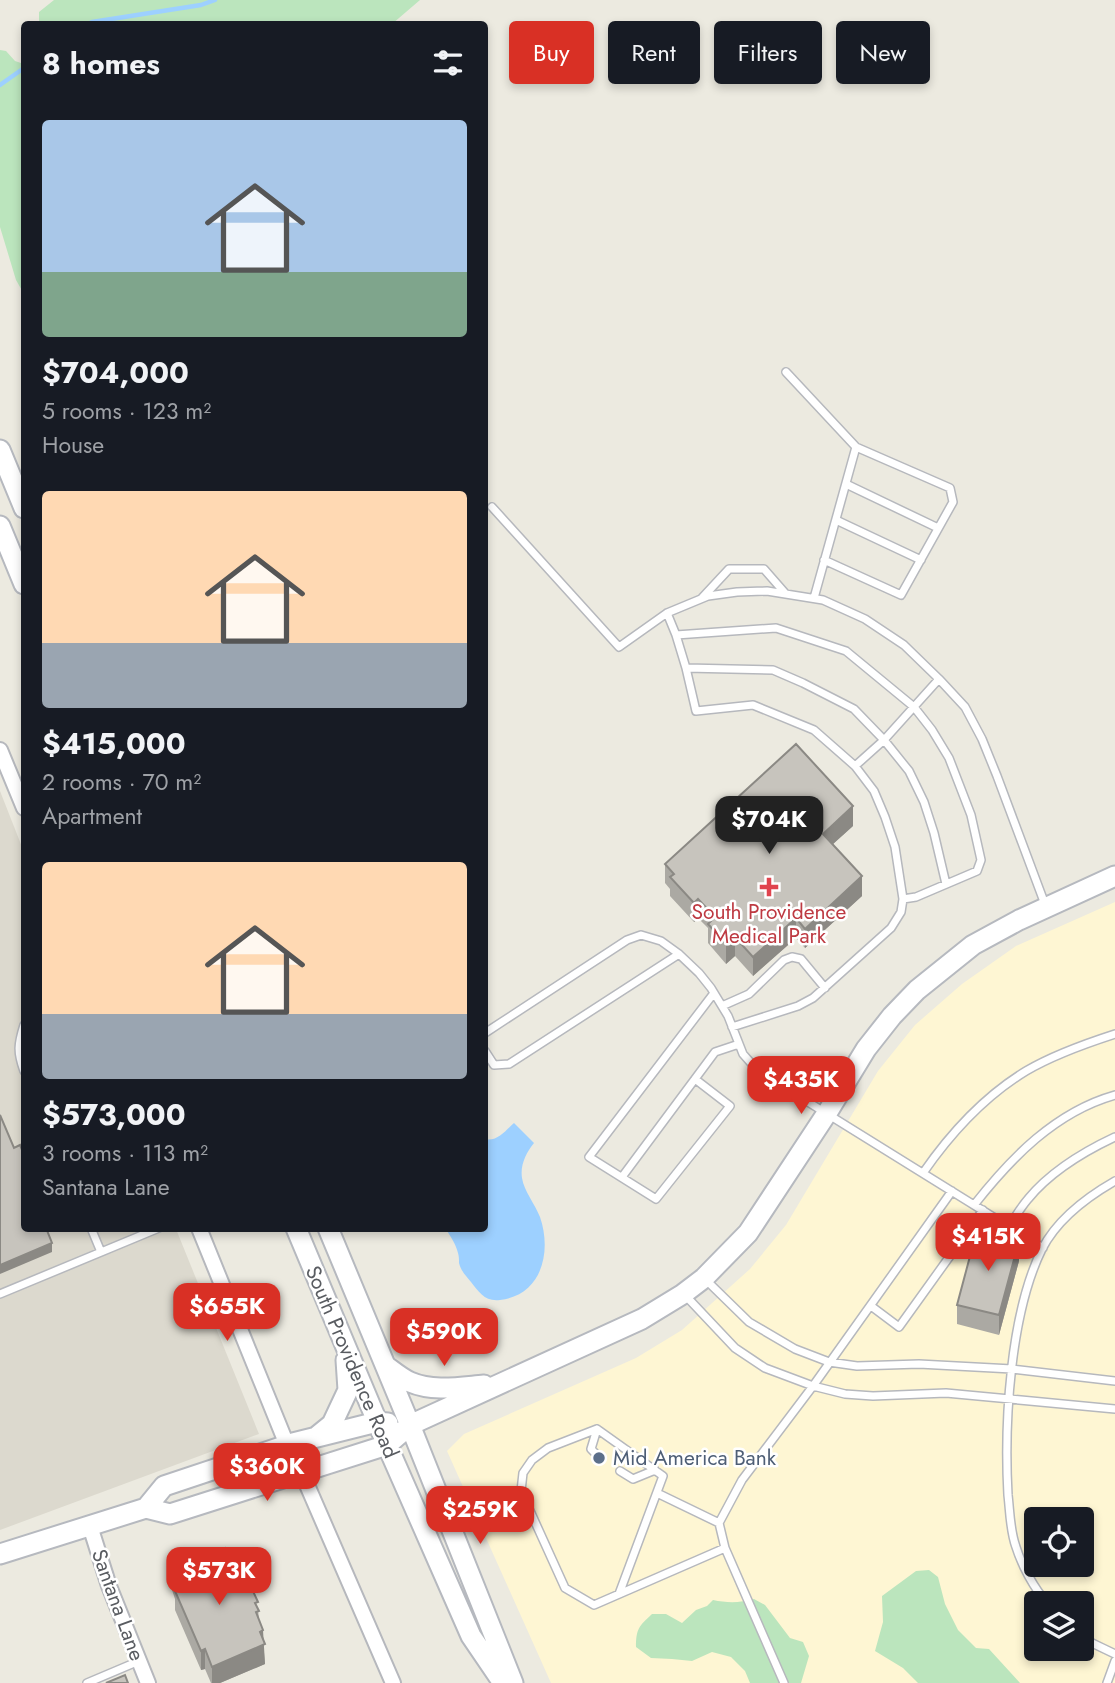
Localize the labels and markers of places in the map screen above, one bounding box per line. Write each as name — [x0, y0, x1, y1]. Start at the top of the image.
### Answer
pin: $704K — [720, 796, 818, 856]
marker: South Providence Medical Park — [759, 877, 779, 897]
place label: South Providence Medical Park — [692, 897, 847, 951]
pin: $435K — [752, 1056, 850, 1116]
pin: $415K — [939, 1214, 1037, 1273]
pin: $655K — [178, 1284, 276, 1343]
pin: $590K — [395, 1308, 493, 1368]
place label: Mid America Bank — [613, 1443, 777, 1473]
pin: $360K — [218, 1444, 316, 1503]
marker: Mid America Bank — [591, 1450, 607, 1466]
pin: $259K — [431, 1486, 529, 1546]
pin: $573K — [170, 1548, 268, 1607]

